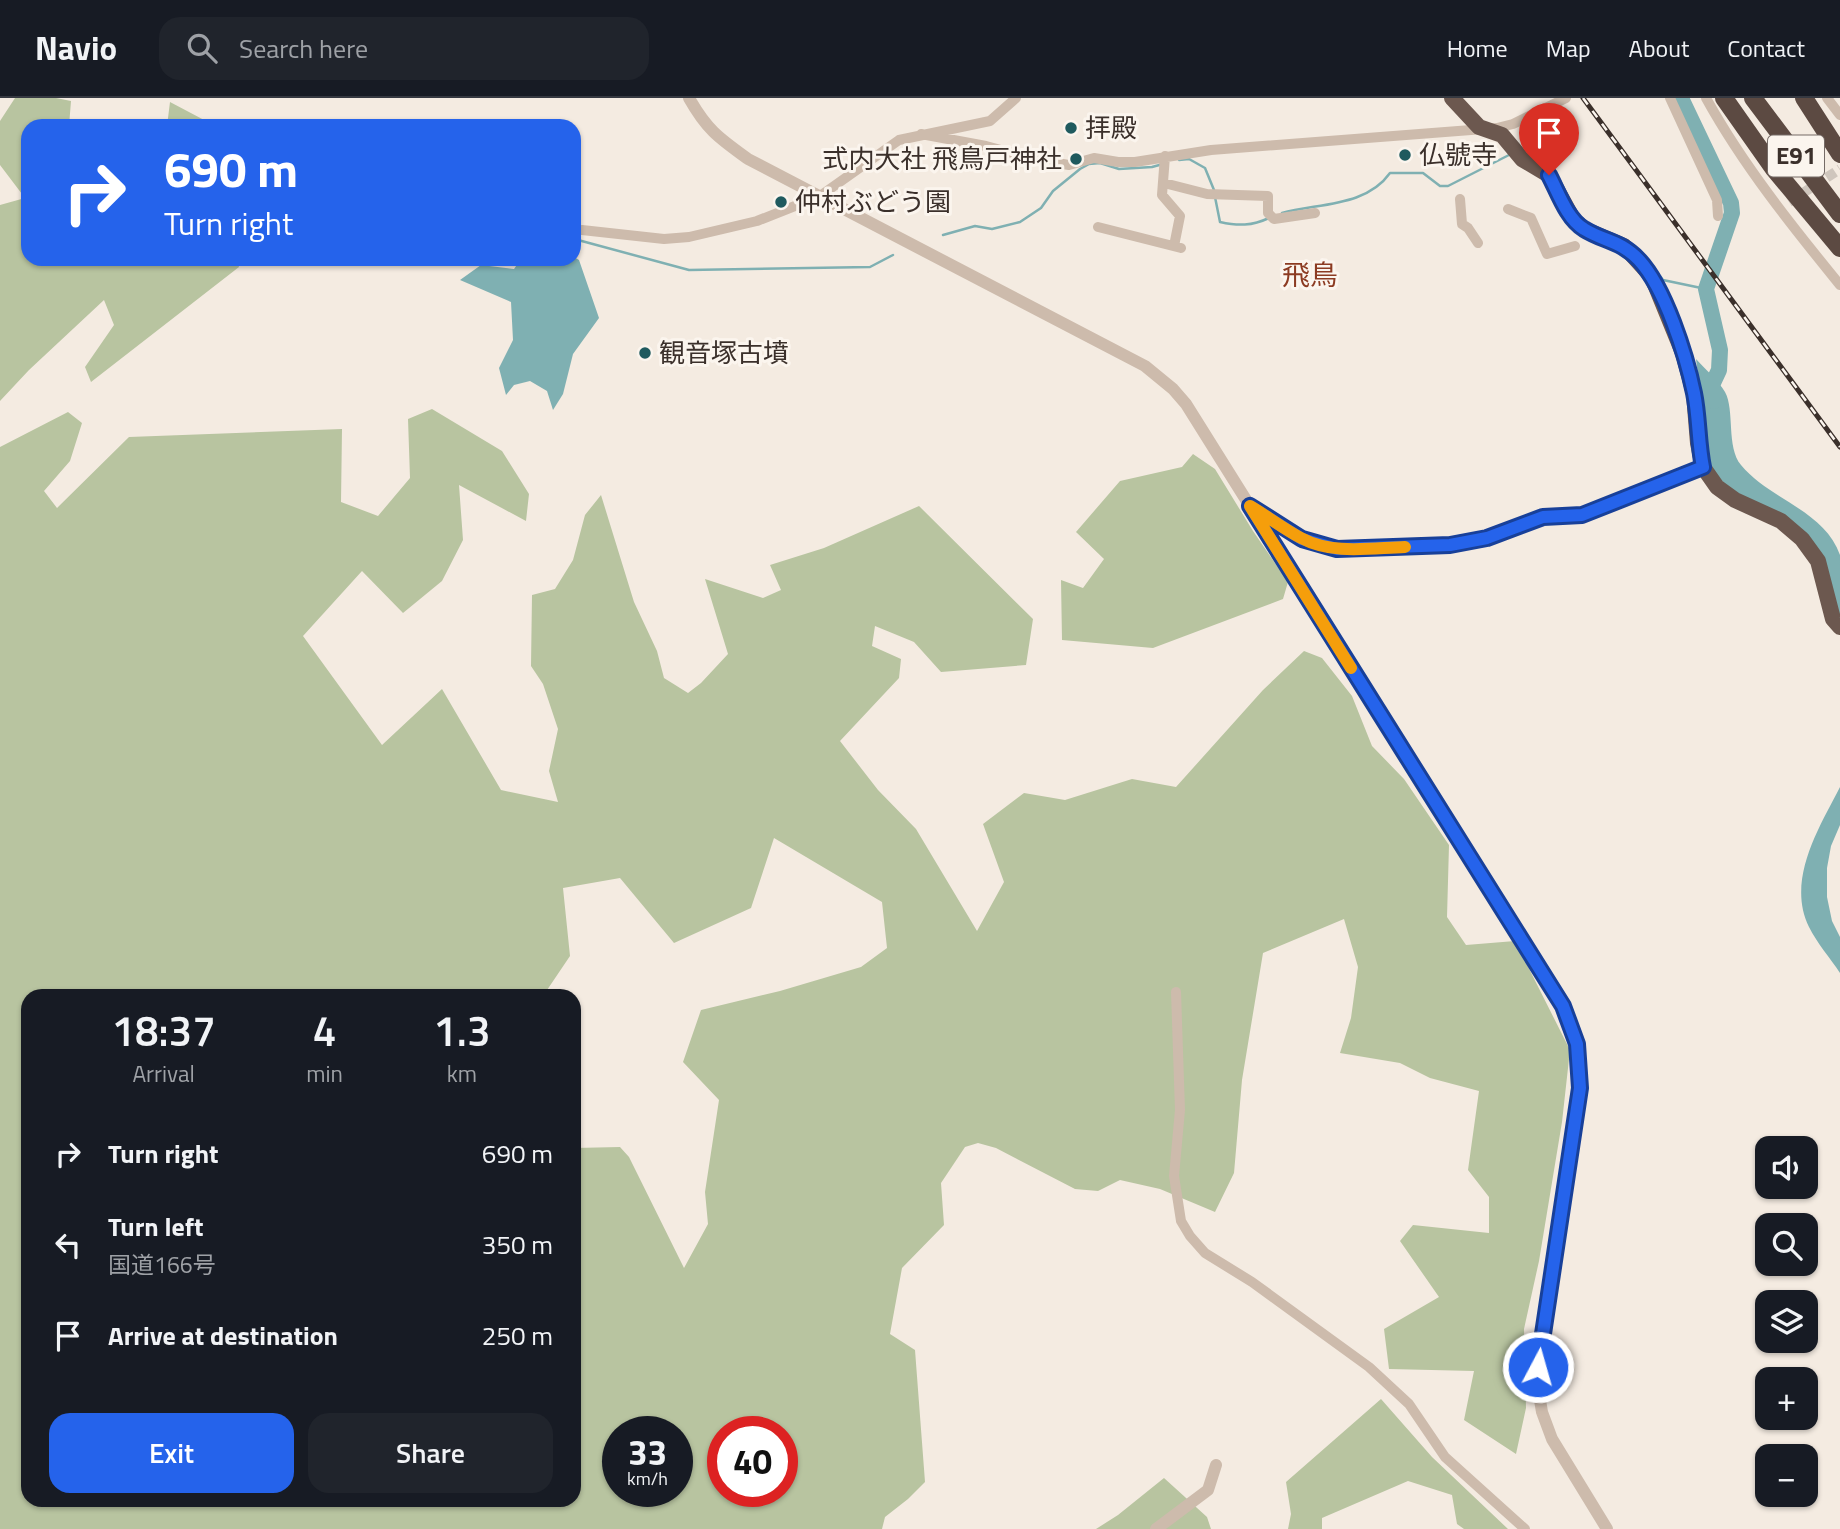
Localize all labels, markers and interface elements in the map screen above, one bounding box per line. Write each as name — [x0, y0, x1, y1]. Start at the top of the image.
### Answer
search box — [159, 17, 649, 80]
text: Navio — [35, 23, 117, 73]
icon: search — [183, 29, 221, 67]
text: Search here — [239, 29, 368, 68]
text: Home — [1447, 30, 1508, 66]
text: Map — [1546, 30, 1591, 66]
text: About — [1629, 30, 1689, 66]
text: Contact — [1727, 30, 1805, 66]
pin — [1519, 103, 1579, 175]
place label: 拝殿 — [1085, 108, 1137, 147]
icon: arrive — [1530, 114, 1568, 152]
marker: 拝殿 — [1063, 120, 1079, 136]
text: 690 m — [164, 131, 298, 206]
place label: 仏號寺 — [1419, 135, 1497, 174]
road number: E91 — [1768, 136, 1824, 176]
place label: 式内大社 飛鳥戸神社 — [822, 139, 1062, 178]
icon: right — [49, 147, 140, 238]
marker: 仏號寺 — [1397, 147, 1413, 163]
marker: 式内大社 飛鳥戸神社 — [1068, 151, 1084, 167]
place label: 仲村ぶどう園 — [795, 182, 951, 221]
marker: 仲村ぶどう園 — [773, 194, 789, 210]
text: Turn right — [164, 199, 293, 247]
district label: 飛鳥 — [1282, 253, 1338, 296]
place label: 観音塚古墳 — [659, 333, 789, 372]
marker: 観音塚古墳 — [637, 345, 653, 361]
text: 18:37 — [112, 998, 216, 1062]
text: 4 — [313, 998, 336, 1062]
text: 1.3 — [433, 998, 490, 1062]
text: Arrival — [132, 1056, 195, 1091]
text: min — [306, 1056, 343, 1091]
text: km — [447, 1056, 477, 1091]
text: Turn right — [108, 1134, 219, 1173]
text: 690 m — [482, 1134, 553, 1173]
icon: right — [49, 1135, 87, 1173]
map controls — [1755, 1136, 1818, 1507]
button: sound — [1755, 1136, 1818, 1199]
text: Turn left — [108, 1207, 203, 1246]
button: search — [1755, 1213, 1818, 1276]
text: 350 m — [482, 1225, 553, 1264]
icon: left — [49, 1226, 87, 1264]
text: 国道166号 — [108, 1247, 216, 1282]
button: layers — [1755, 1290, 1818, 1353]
text: Arrive at destination — [108, 1316, 338, 1355]
text: 250 m — [482, 1316, 553, 1355]
icon: arrive — [49, 1317, 87, 1355]
position arrow — [1501, 1330, 1575, 1404]
button: + — [1755, 1367, 1818, 1430]
button: Exit — [49, 1413, 294, 1493]
button: Share — [308, 1413, 553, 1493]
speed limit sign: 40 — [707, 1416, 798, 1507]
text: 33 — [628, 1425, 667, 1479]
button: − — [1755, 1444, 1818, 1507]
text: km/h — [627, 1465, 668, 1492]

